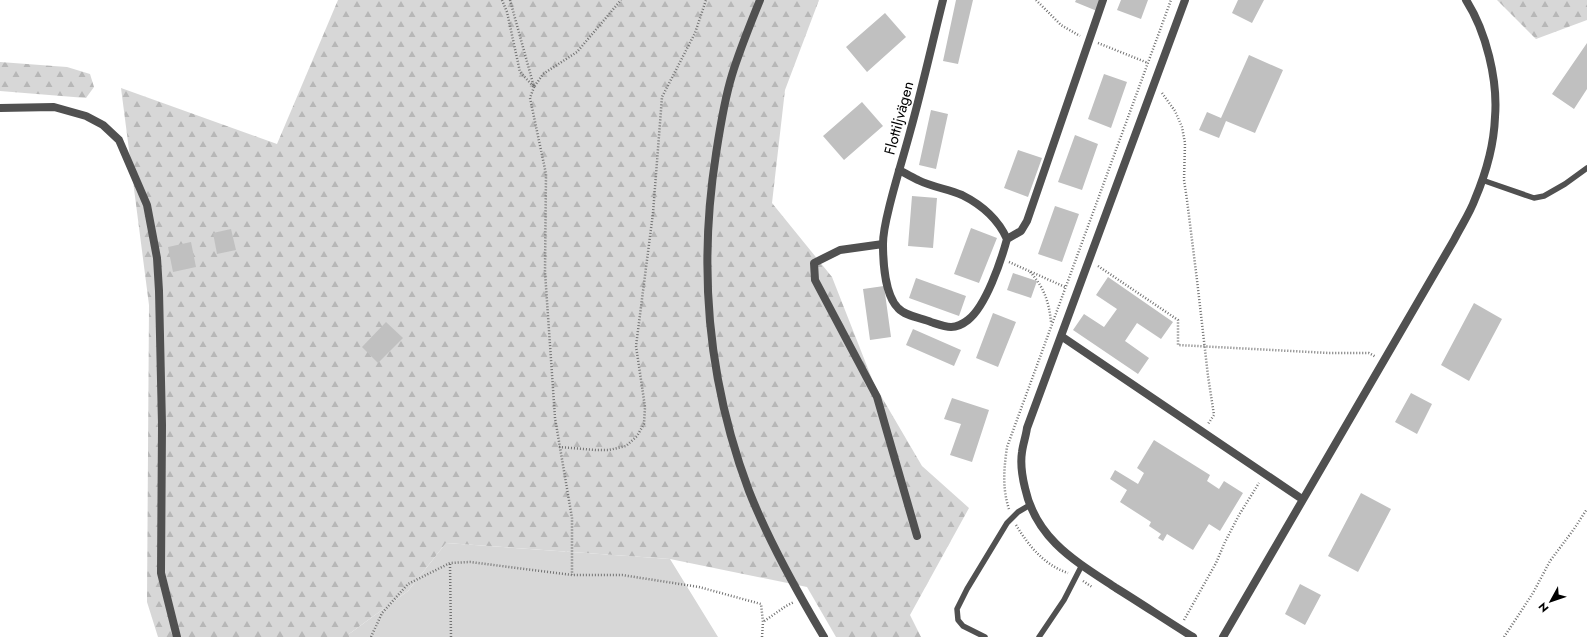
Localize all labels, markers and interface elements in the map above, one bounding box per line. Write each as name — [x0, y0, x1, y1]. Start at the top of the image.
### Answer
street label: Flottiljvägen — [879, 79, 919, 157]
north arrow — [1531, 581, 1571, 621]
text: N — [1534, 599, 1552, 616]

